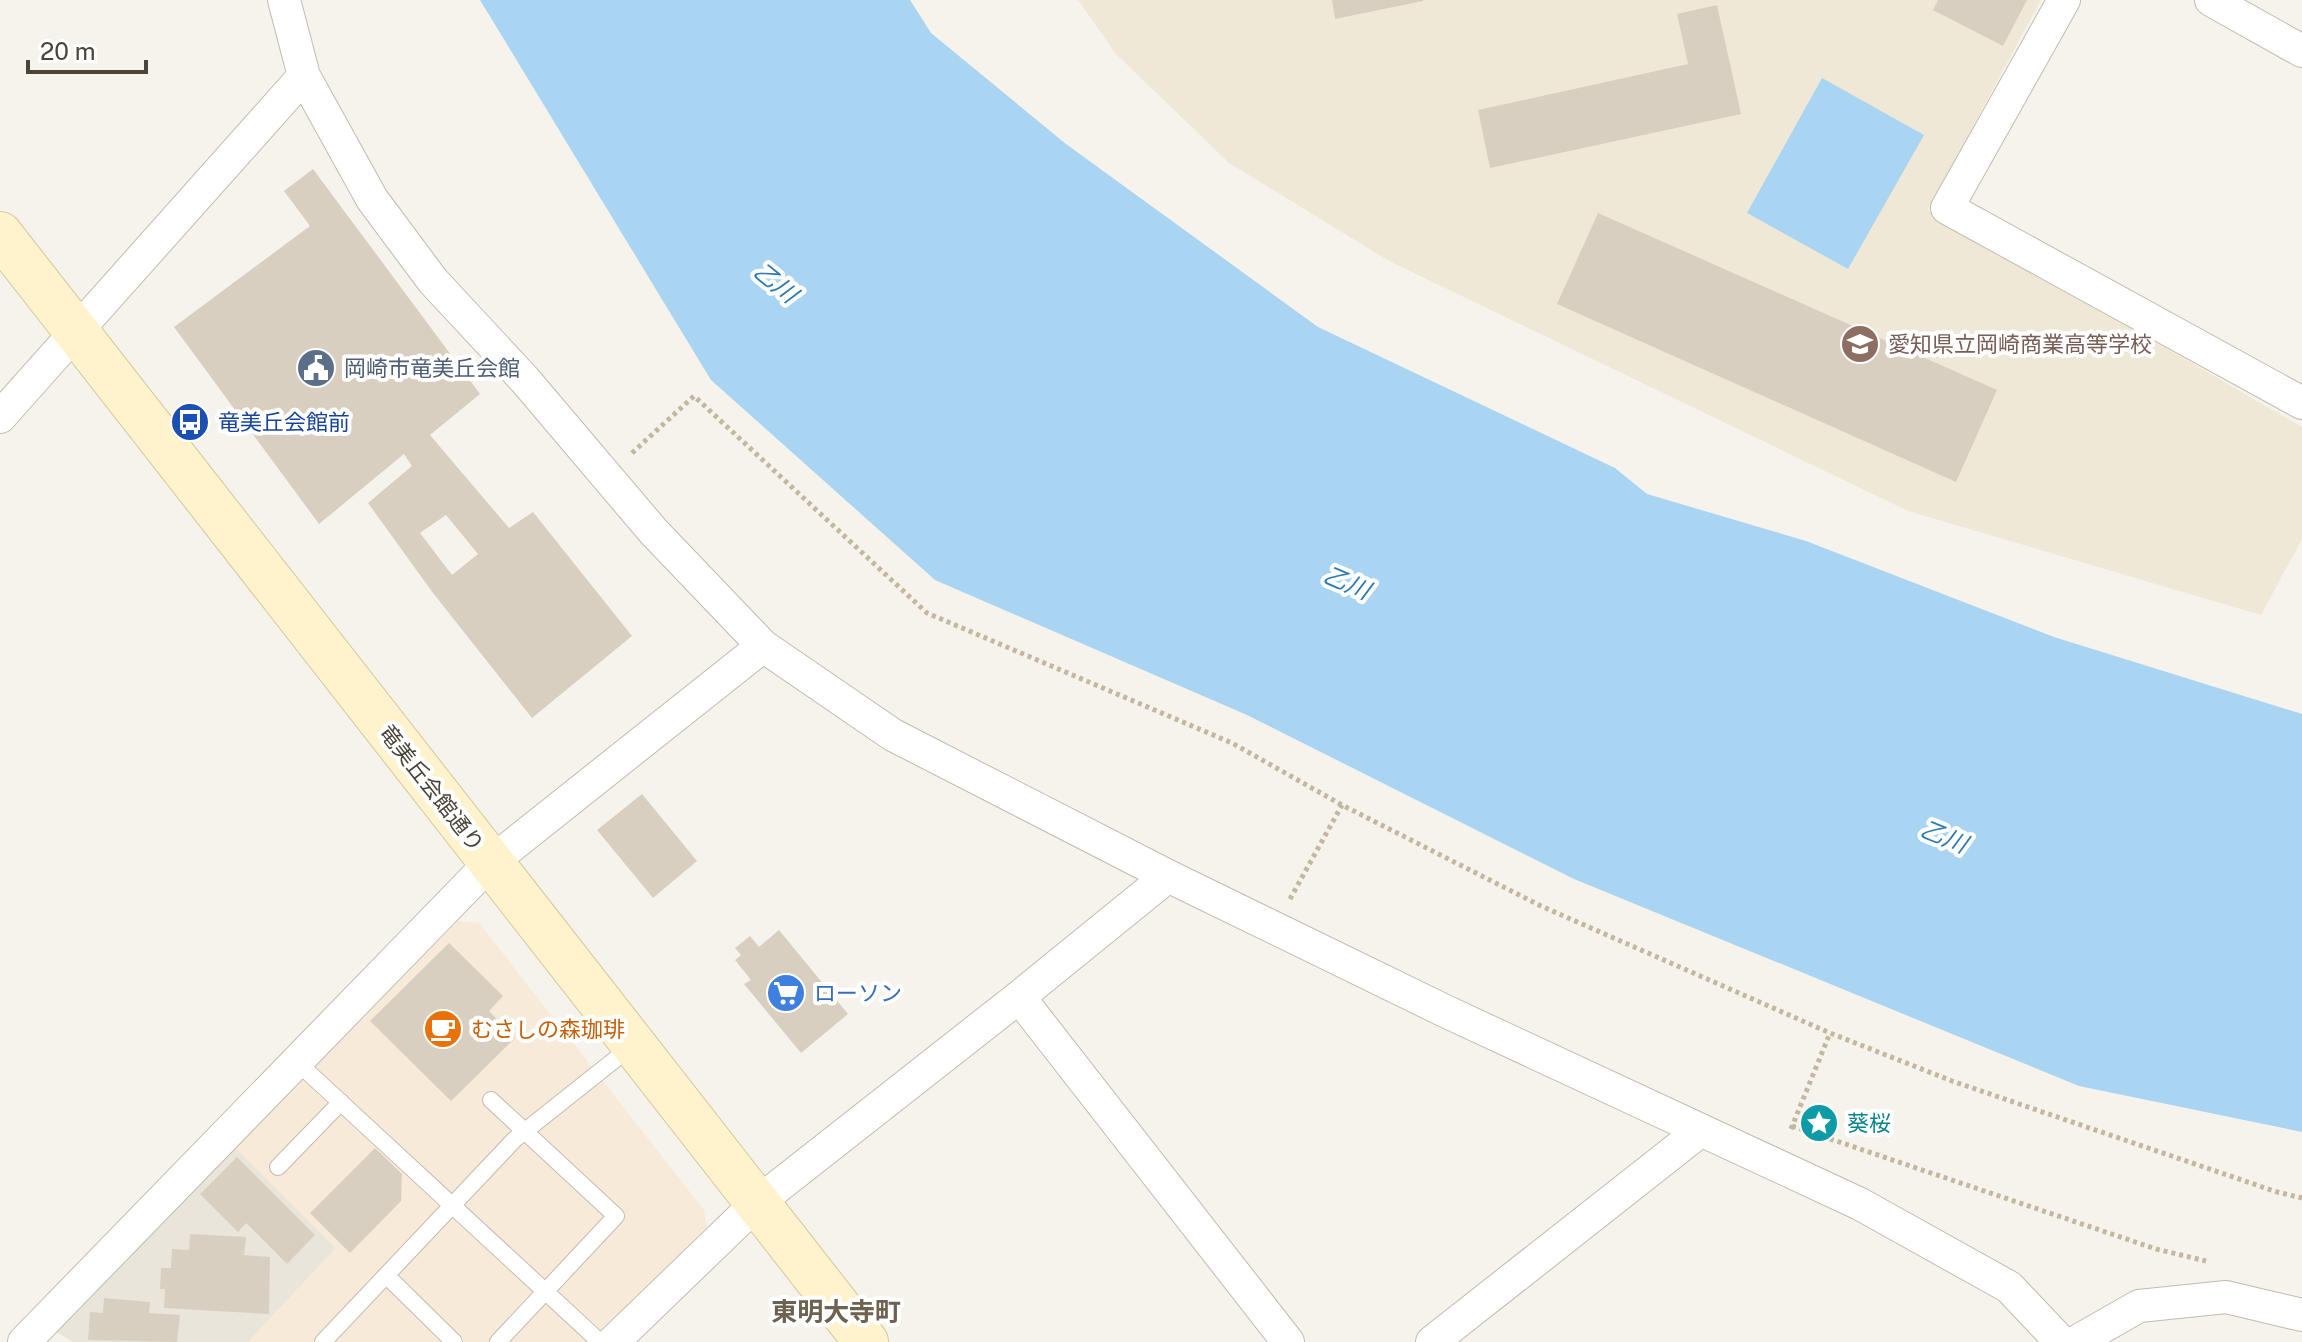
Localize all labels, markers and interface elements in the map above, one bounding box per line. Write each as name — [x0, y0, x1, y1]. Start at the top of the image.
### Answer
scale bar — [28, 24, 146, 74]
text: 20 m — [40, 37, 96, 65]
water label: 乙川 — [749, 256, 806, 310]
school or university icon: 愛知県立岡崎商業高等学校 — [1839, 323, 1881, 365]
place label: 愛知県立岡崎商業高等学校 — [1888, 331, 2152, 357]
public building icon: 岡崎市竜美丘会館 — [295, 347, 337, 389]
place label: 岡崎市竜美丘会館 — [344, 355, 520, 381]
bus stop icon: 竜美丘会館前 — [169, 401, 211, 443]
place label: 竜美丘会館前 — [218, 409, 350, 435]
water label: 乙川 — [1319, 560, 1377, 605]
street label: 竜美丘会館通り — [374, 719, 490, 857]
water label: 乙川 — [1917, 814, 1974, 859]
supermarket icon: ローソン — [765, 972, 807, 1014]
place label: ローソン — [814, 980, 902, 1006]
cafe icon: むさしの森珈琲 — [422, 1008, 464, 1050]
place label: むさしの森珈琲 — [471, 1016, 625, 1042]
place icon: 葵桜 — [1798, 1102, 1840, 1144]
place label: 葵桜 — [1847, 1110, 1891, 1136]
district label: 東明大寺町 — [771, 1296, 901, 1327]

